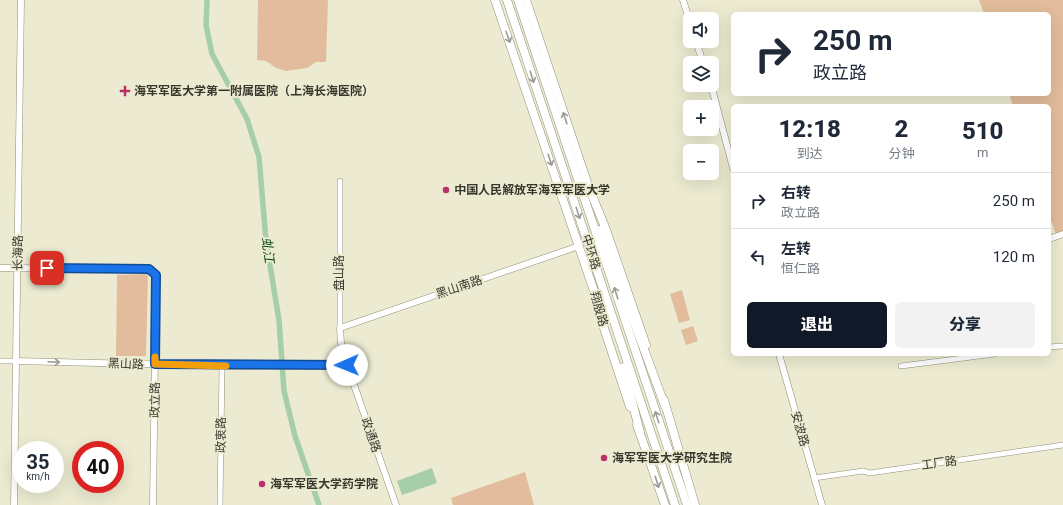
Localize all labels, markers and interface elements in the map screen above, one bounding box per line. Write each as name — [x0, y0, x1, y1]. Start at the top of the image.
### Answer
map controls — [683, 12, 719, 180]
button: sound — [683, 12, 719, 48]
text: 250 m — [813, 24, 892, 57]
icon: right — [747, 28, 799, 80]
one-way arrow — [504, 30, 512, 42]
button: layers — [683, 56, 719, 92]
text: 政立路 — [813, 62, 867, 83]
one-way arrow — [529, 70, 536, 83]
place label: 海军军医大学第一附属医院（上海长海医院） — [134, 84, 374, 98]
marker: 海军军医大学第一附属医院（上海长海医院） — [119, 85, 131, 97]
button: + — [683, 100, 719, 136]
one-way arrow — [561, 112, 569, 124]
text: 12:18 — [779, 115, 841, 143]
text: 2 — [894, 115, 908, 143]
text: 510 — [962, 117, 1003, 145]
button: − — [683, 144, 719, 180]
text: m — [977, 145, 988, 160]
text: 到达 — [797, 146, 823, 161]
text: 分钟 — [888, 146, 914, 161]
one-way arrow — [547, 153, 555, 165]
place label: 中国人民解放军海军军医大学 — [454, 183, 610, 197]
text: 右转 — [781, 184, 811, 202]
marker: 中国人民解放军海军军医大学 — [441, 185, 451, 195]
icon: right — [747, 190, 769, 212]
text: 250 m — [993, 192, 1035, 210]
text: 政立路 — [781, 205, 820, 220]
one-way arrow — [575, 207, 582, 220]
street label: 中环路 — [579, 233, 603, 271]
street label: 长海路 — [11, 235, 25, 271]
water label: 虬江 — [259, 236, 278, 266]
text: 左转 — [781, 240, 811, 258]
icon: left — [747, 246, 769, 268]
text: 120 m — [993, 248, 1035, 266]
pin — [30, 251, 64, 285]
street label: 盘山路 — [332, 255, 346, 291]
icon: arrive — [36, 257, 58, 279]
text: 恒仁路 — [781, 261, 820, 276]
street label: 黑山南路 — [434, 273, 484, 301]
one-way arrow — [612, 287, 619, 300]
street label: 翔殷路 — [588, 290, 610, 328]
button: 退出 — [747, 302, 887, 348]
button: 分享 — [895, 302, 1035, 348]
position arrow — [326, 344, 368, 386]
street label: 黑山路 — [108, 356, 144, 372]
one-way arrow — [47, 358, 60, 365]
street label: 政立路 — [148, 382, 162, 418]
one-way arrow — [653, 410, 660, 423]
street label: 安波路 — [788, 410, 812, 448]
street label: 政通路 — [359, 416, 383, 454]
street label: 政衷路 — [214, 417, 228, 453]
speed limit sign: 40 — [72, 441, 124, 493]
text: 35 — [27, 450, 49, 474]
place label: 海军军医大学研究生院 — [612, 451, 732, 465]
marker: 海军军医大学研究生院 — [599, 453, 609, 463]
street label: 工厂路 — [920, 454, 958, 472]
text: km/h — [26, 471, 50, 482]
one-way arrow — [654, 475, 661, 488]
place label: 海军军医大学药学院 — [270, 477, 378, 491]
marker: 海军军医大学药学院 — [257, 479, 267, 489]

